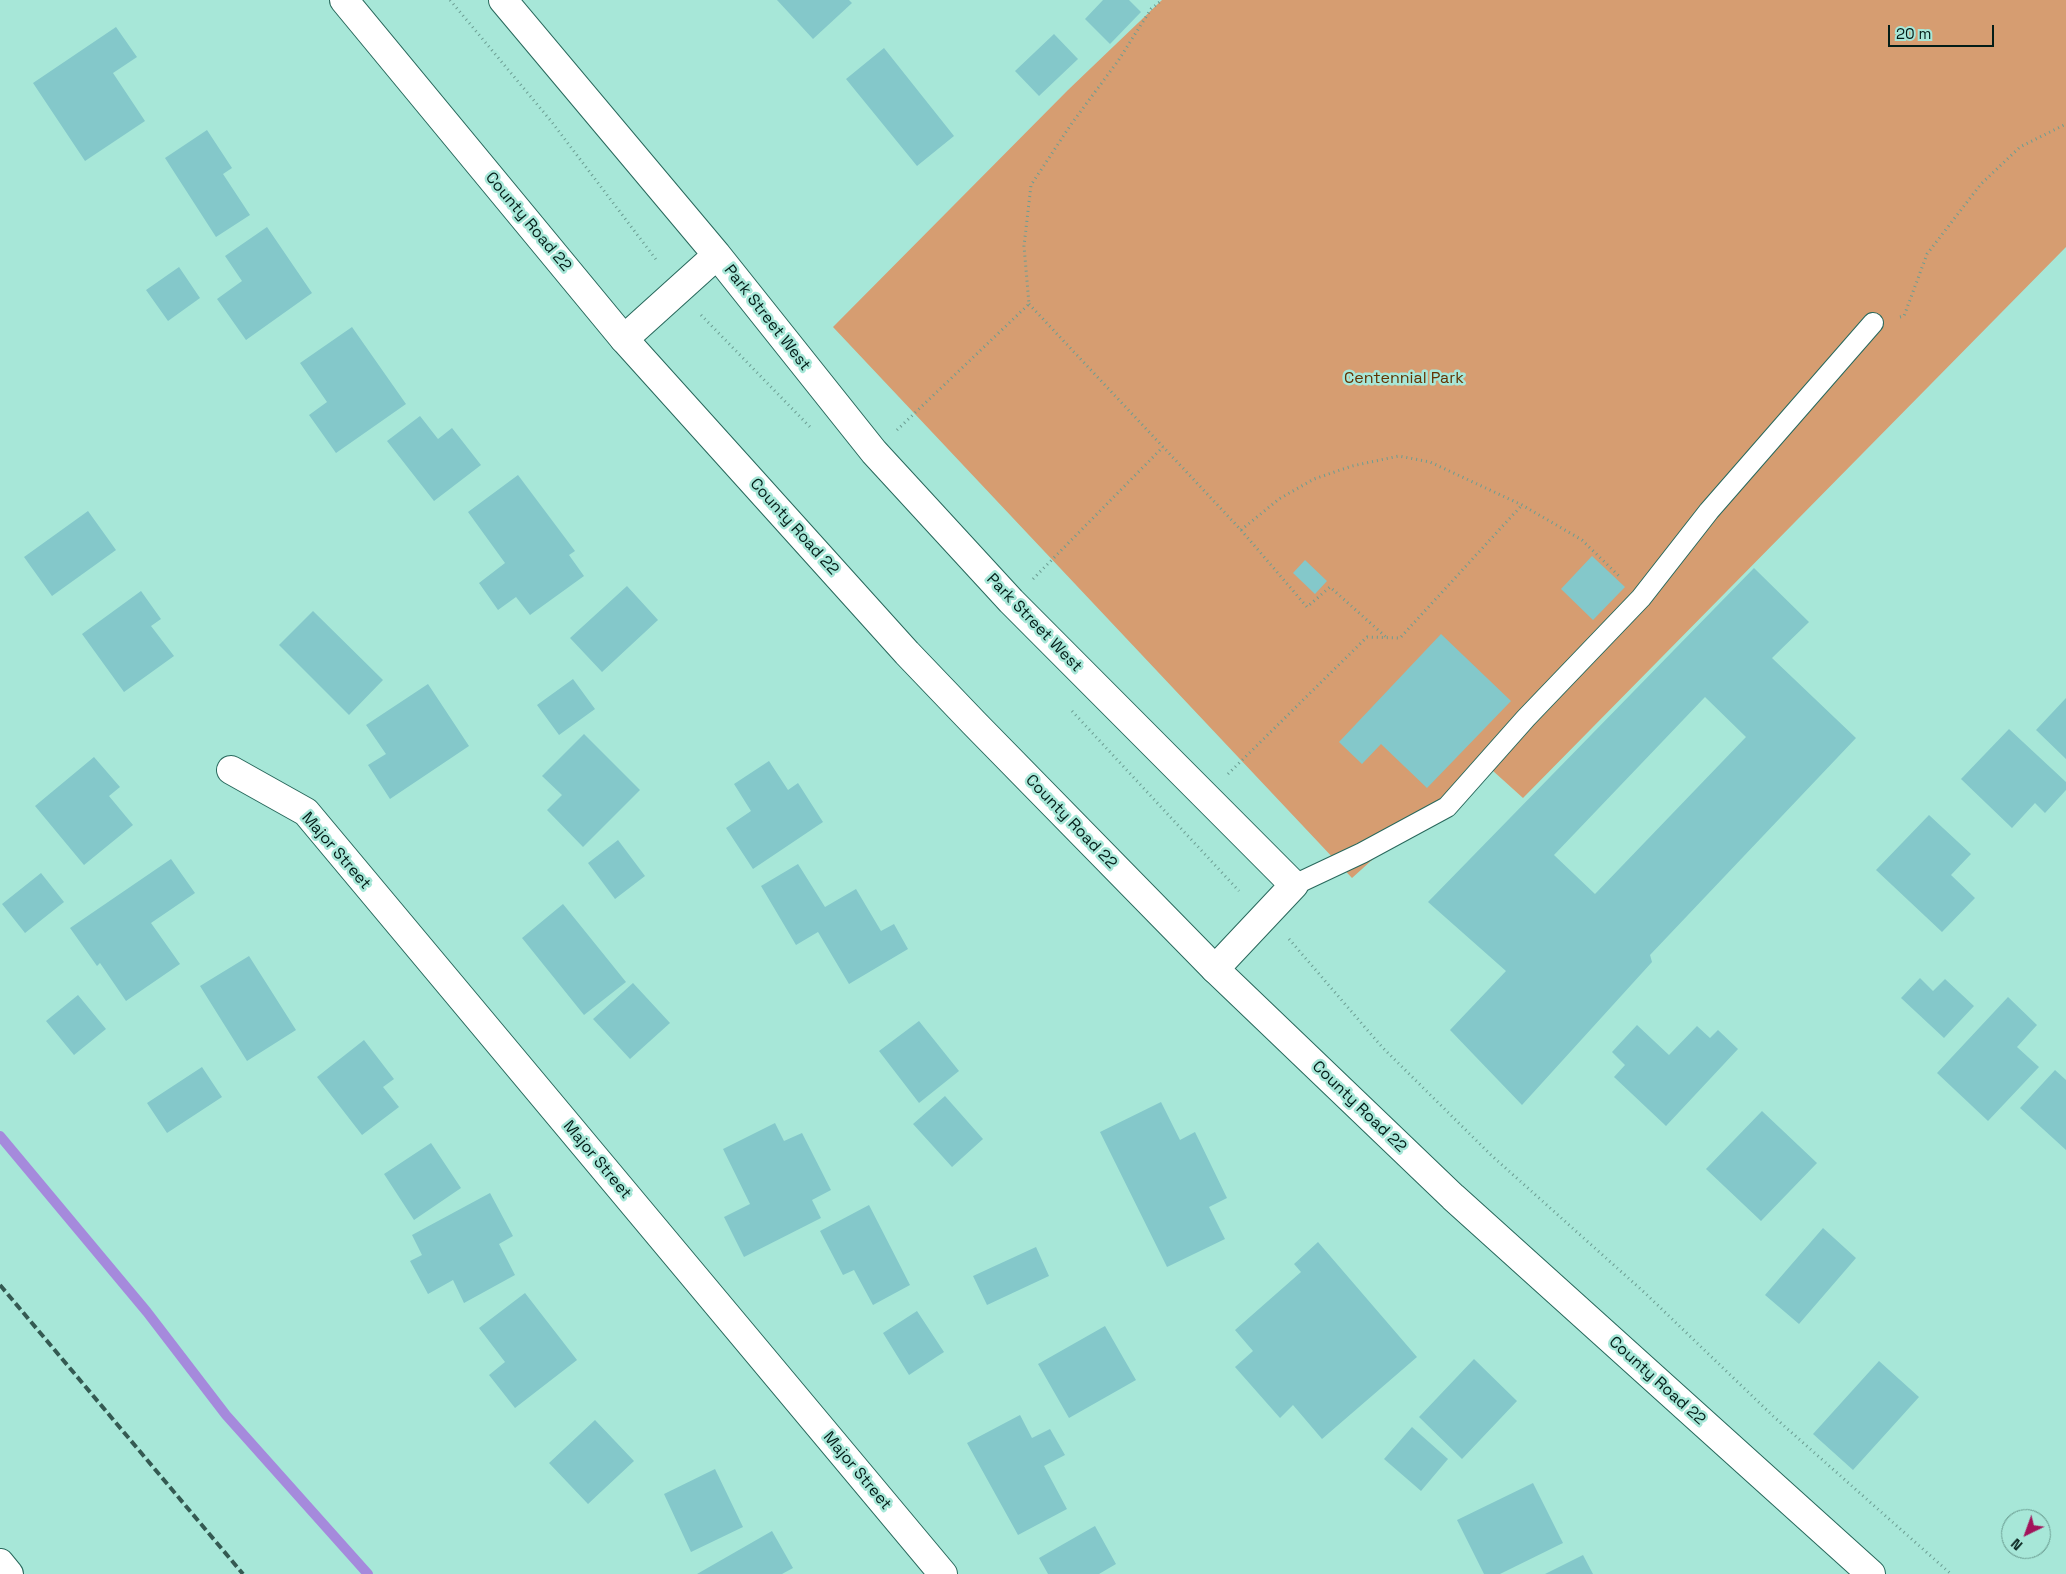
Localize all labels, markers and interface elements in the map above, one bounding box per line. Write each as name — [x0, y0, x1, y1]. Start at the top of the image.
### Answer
scale bar — [1891, 15, 1997, 47]
text: 20 m — [1896, 24, 1931, 43]
street label: County Road 22 — [481, 169, 575, 275]
street label: Park Street West — [720, 261, 814, 375]
park label: Centennial Park — [1344, 369, 1464, 389]
street label: County Road 22 — [746, 475, 842, 579]
street label: Park Street West — [982, 570, 1086, 676]
street label: County Road 22 — [1021, 771, 1121, 873]
street label: Major Street — [297, 809, 375, 893]
street label: County Road 22 — [1308, 1057, 1410, 1157]
street label: Major Street — [559, 1117, 635, 1203]
street label: County Road 22 — [1605, 1333, 1709, 1429]
street label: Major Street — [819, 1428, 895, 1514]
north arrow — [2001, 1509, 2051, 1559]
text: N — [2007, 1535, 2026, 1554]

